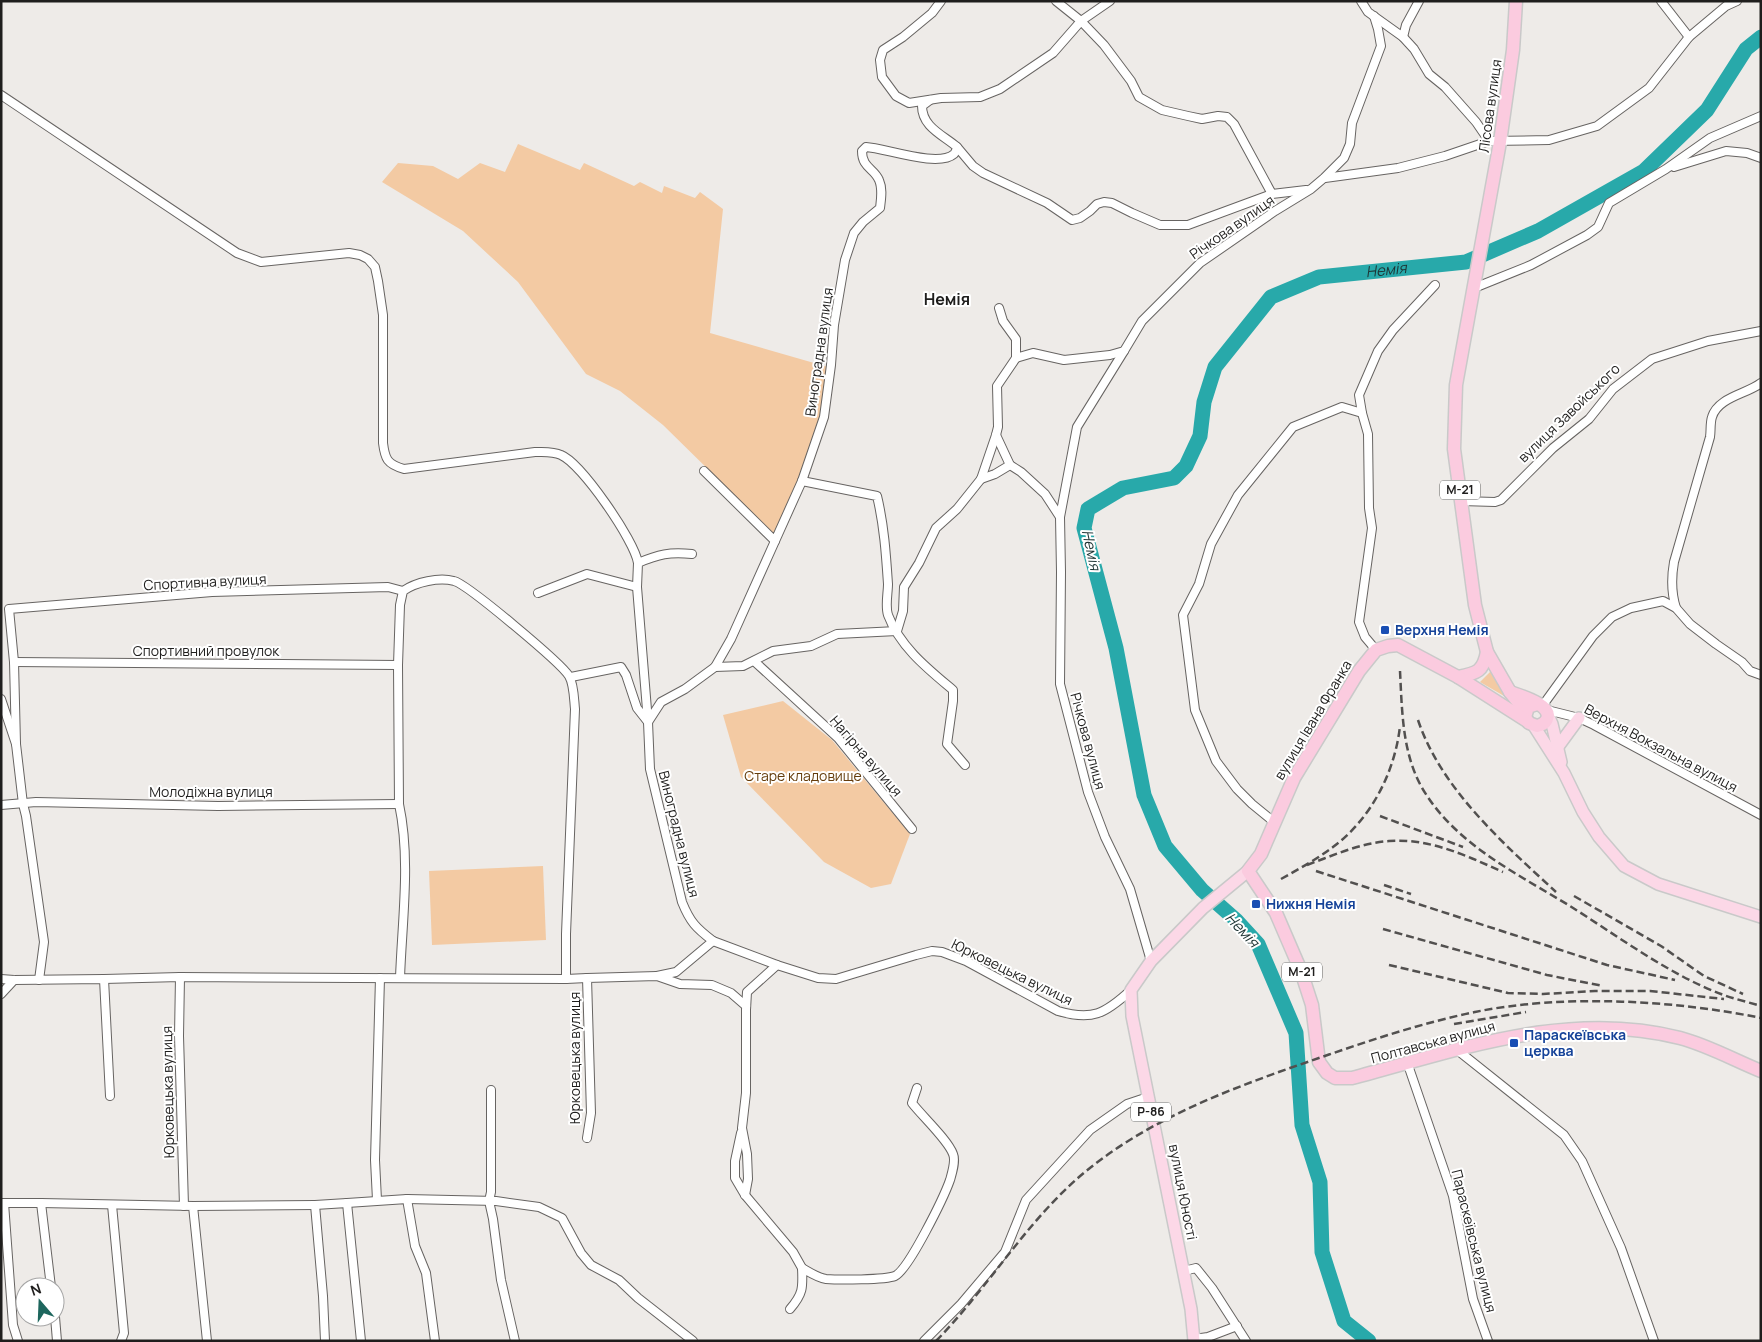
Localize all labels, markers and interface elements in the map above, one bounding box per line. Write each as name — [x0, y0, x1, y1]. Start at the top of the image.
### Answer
street label: Лісова вулиця — [1474, 58, 1505, 154]
street label: Річкова вулиця — [1186, 190, 1278, 263]
water label: Немія — [1365, 257, 1409, 282]
street label: Виноградна вулиця — [800, 286, 837, 418]
district label: Немія — [924, 288, 970, 310]
street label: вулиця Завойського — [1514, 359, 1624, 466]
road number: М-21 — [1440, 480, 1480, 500]
water label: Немія — [1077, 528, 1106, 574]
street label: Спортивна вулиця — [143, 569, 267, 594]
place label: Верхня Немія — [1395, 620, 1489, 639]
marker: Верхня Немія — [1379, 624, 1391, 636]
street label: Спортивний провулок — [133, 641, 280, 660]
street label: вулиця Івана Франка — [1269, 656, 1356, 783]
street label: Річкова вулиця — [1066, 690, 1111, 791]
street label: Верхня Вокзальна вулиця — [1581, 699, 1741, 796]
street label: Нагірна вулиця — [826, 711, 907, 800]
park label: Старе кладовище — [744, 766, 862, 785]
street label: Виноградна вулиця — [655, 769, 704, 899]
street label: Молодіжна вулиця — [149, 782, 273, 801]
place label: Нижня Немія — [1266, 894, 1356, 913]
marker: Нижня Немія — [1250, 898, 1262, 910]
water label: Немія — [1221, 908, 1265, 953]
street label: Юрковецька вулиця — [948, 934, 1076, 1009]
road number: М-21 — [1282, 962, 1322, 982]
street label: Юрковецька вулиця — [565, 992, 584, 1124]
street label: Полтавська вулиця — [1369, 1016, 1497, 1067]
place label: Параскеївська церква — [1524, 1025, 1626, 1060]
street label: Юрковецька вулиця — [157, 1026, 178, 1158]
marker: Параскеївська церква — [1508, 1037, 1520, 1049]
road number: Р-86 — [1131, 1102, 1171, 1122]
street label: вулиця Юності — [1165, 1142, 1202, 1241]
street label: Параскеївська вулиця — [1448, 1167, 1501, 1314]
north arrow — [15, 1277, 65, 1327]
text: N — [28, 1279, 43, 1300]

